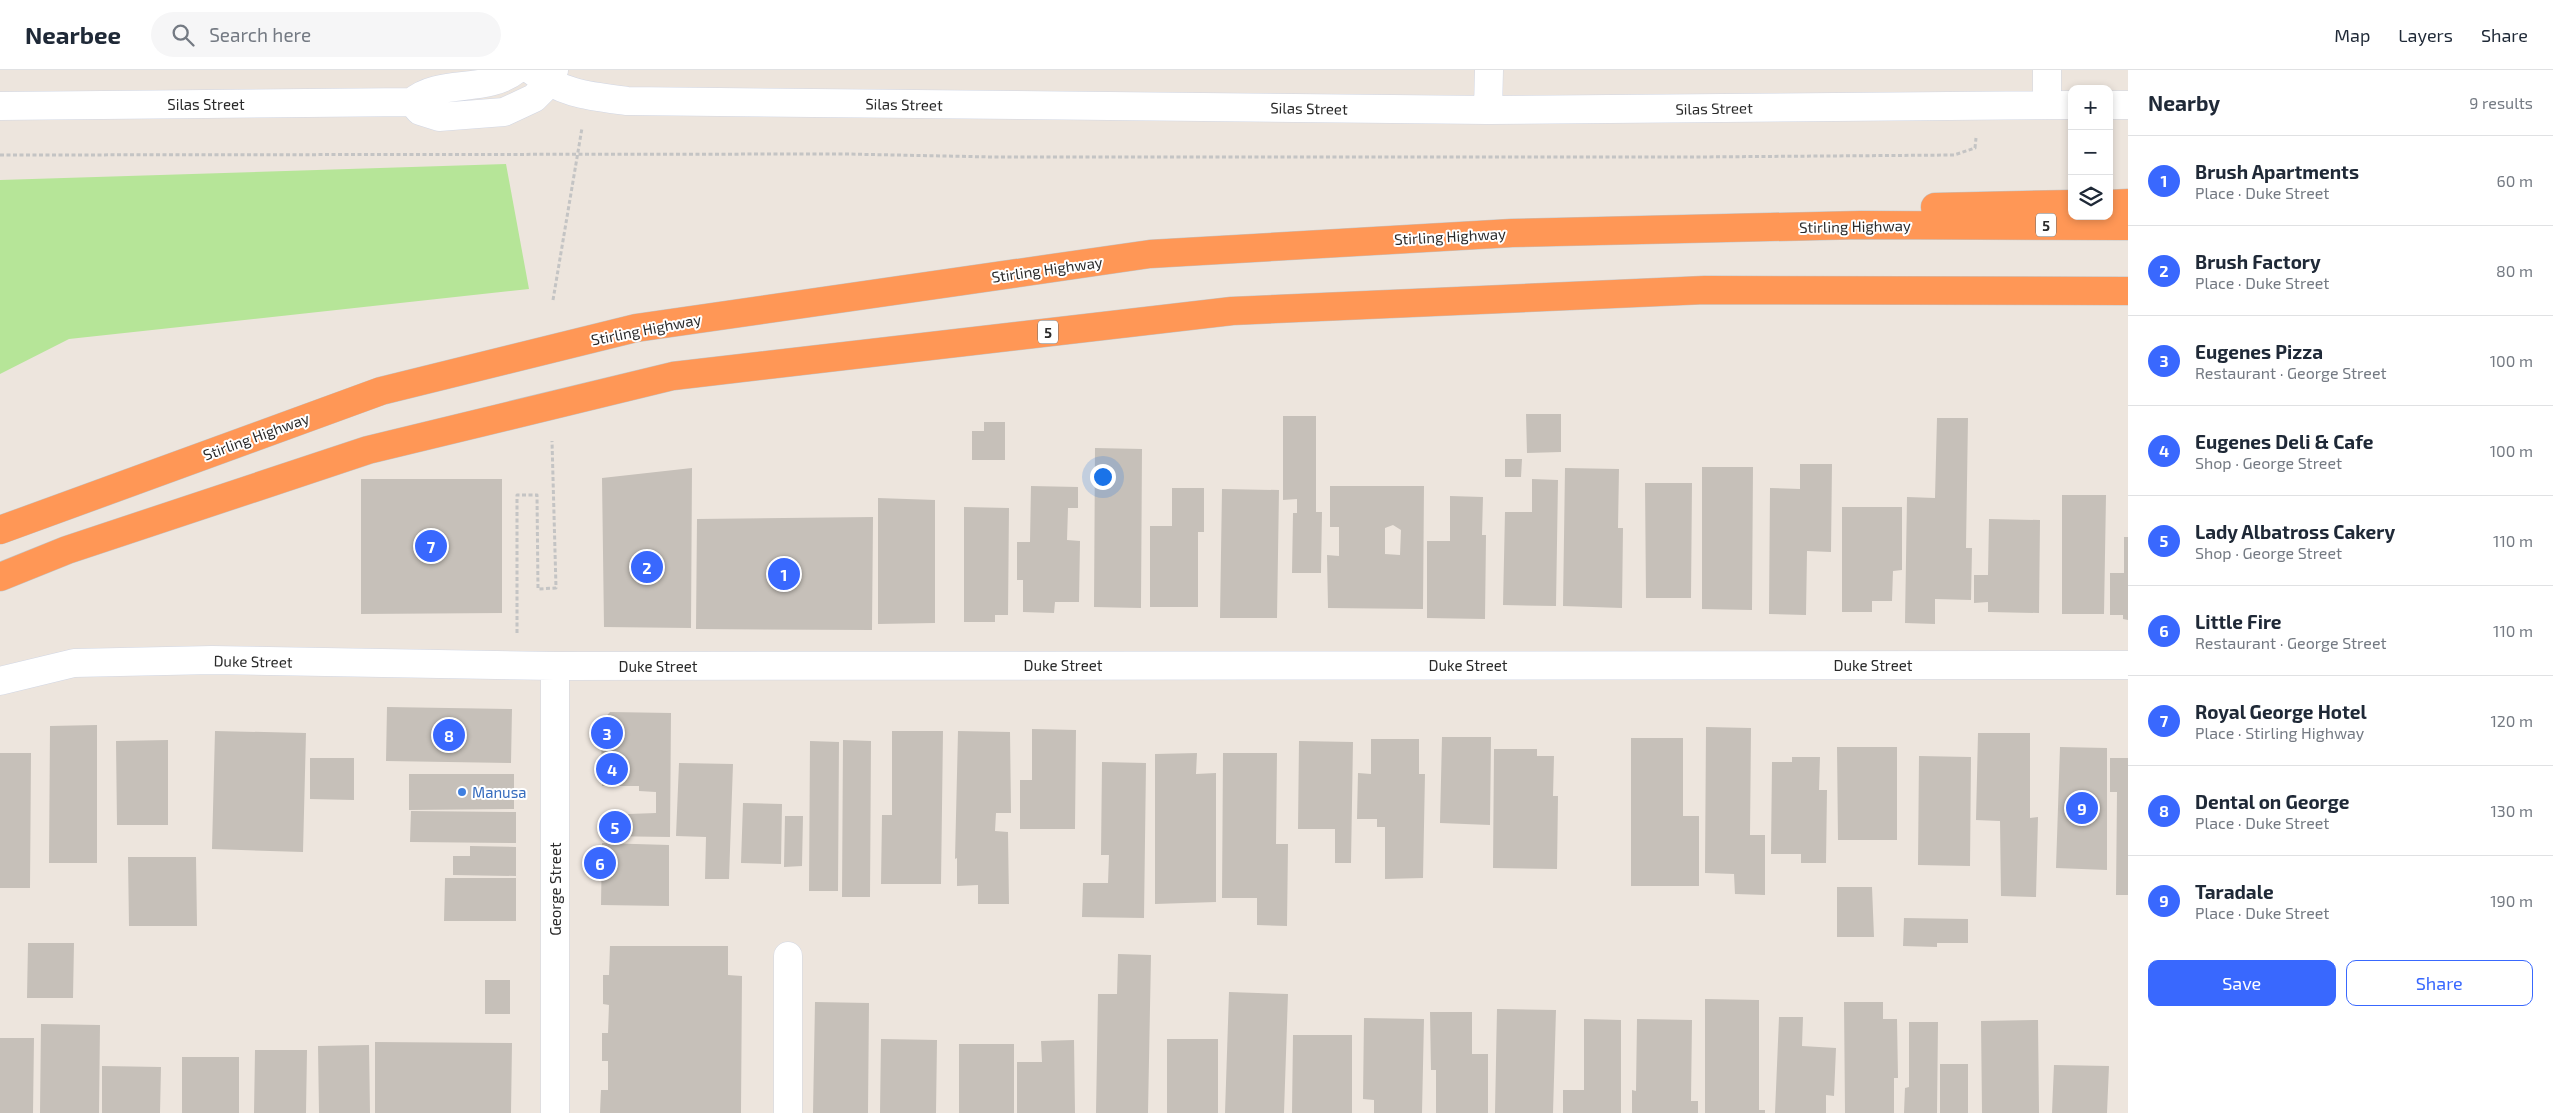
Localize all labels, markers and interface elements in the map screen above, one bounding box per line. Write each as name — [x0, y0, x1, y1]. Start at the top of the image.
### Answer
search box — [151, 12, 501, 57]
text: Nearbee — [25, 20, 121, 49]
icon: search — [169, 21, 197, 49]
text: Search here — [209, 23, 311, 46]
text: Map — [2334, 24, 2370, 46]
text: Layers — [2398, 24, 2453, 46]
text: Share — [2481, 24, 2528, 46]
map controls — [2068, 85, 2113, 220]
button: + — [2068, 85, 2113, 130]
text: Nearby — [2148, 90, 2220, 115]
text: 9 results — [2469, 93, 2533, 112]
street label: Silas Street — [865, 94, 943, 114]
street label: Silas Street — [167, 95, 245, 113]
street label: Silas Street — [1270, 98, 1348, 118]
street label: Silas Street — [1675, 98, 1753, 118]
button: − — [2068, 130, 2113, 175]
text: Brush Apartments — [2195, 160, 2359, 183]
text: 1 — [2161, 171, 2167, 190]
text: 60 m — [2497, 171, 2533, 190]
button: layers — [2068, 175, 2113, 220]
text: Place · Duke Street — [2195, 183, 2329, 202]
road number: 5 — [2036, 214, 2056, 236]
street label: Stirling Highway — [1799, 216, 1911, 236]
street label: Stirling Highway — [1394, 224, 1506, 248]
text: Brush Factory — [2195, 250, 2321, 273]
street label: Stirling Highway — [990, 252, 1104, 286]
text: 2 — [2159, 261, 2169, 280]
text: 80 m — [2496, 261, 2533, 280]
text: Place · Duke Street — [2195, 273, 2329, 292]
street label: Stirling Highway — [589, 309, 703, 348]
road number: 5 — [1038, 320, 1058, 344]
text: Eugenes Pizza — [2195, 340, 2323, 363]
text: 3 — [2159, 351, 2169, 370]
text: 100 m — [2490, 351, 2533, 370]
text: Restaurant · George Street — [2195, 363, 2387, 382]
street label: Stirling Highway — [200, 408, 312, 464]
text: Eugenes Deli & Cafe — [2195, 430, 2373, 453]
text: 4 — [2159, 441, 2169, 460]
text: 100 m — [2490, 441, 2533, 460]
text: Shop · George Street — [2195, 453, 2342, 472]
your location — [1090, 464, 1116, 490]
text: Lady Albatross Cakery — [2195, 520, 2395, 543]
pin: 7 — [415, 527, 447, 565]
text: 5 — [2160, 531, 2168, 550]
text: 110 m — [2493, 531, 2533, 550]
text: Shop · George Street — [2195, 543, 2342, 562]
pin: 2 — [631, 548, 663, 586]
pin: 1 — [768, 555, 800, 593]
text: Little Fire — [2195, 610, 2282, 633]
text: 6 — [2159, 621, 2169, 640]
text: 110 m — [2493, 621, 2533, 640]
text: Restaurant · George Street — [2195, 633, 2387, 652]
street label: Duke Street — [213, 651, 293, 671]
street label: Duke Street — [1023, 656, 1103, 674]
street label: Duke Street — [1428, 656, 1508, 674]
street label: Duke Street — [1833, 656, 1913, 674]
street label: Duke Street — [618, 657, 698, 675]
text: Royal George Hotel — [2195, 700, 2367, 723]
text: 7 — [2160, 711, 2168, 730]
text: 120 m — [2490, 711, 2533, 730]
pin: 3 — [591, 714, 623, 752]
pin: 8 — [433, 716, 465, 754]
text: Place · Stirling Highway — [2195, 723, 2364, 742]
pin: 4 — [596, 750, 628, 788]
place label: Manusa — [472, 783, 527, 801]
marker: Manusa — [456, 786, 468, 798]
pin: 9 — [2066, 789, 2098, 827]
text: Dental on George — [2195, 790, 2349, 813]
text: 8 — [2159, 801, 2169, 820]
text: 130 m — [2491, 801, 2533, 820]
pin: 5 — [599, 808, 631, 846]
text: Place · Duke Street — [2195, 813, 2329, 832]
street label: George Street — [546, 842, 564, 936]
pin: 6 — [584, 844, 616, 882]
text: Taradale — [2195, 880, 2274, 903]
text: 9 — [2159, 891, 2169, 910]
text: 190 m — [2490, 891, 2533, 910]
text: Place · Duke Street — [2195, 903, 2329, 922]
button: Save — [2148, 960, 2336, 1006]
button: Share — [2346, 960, 2533, 1006]

